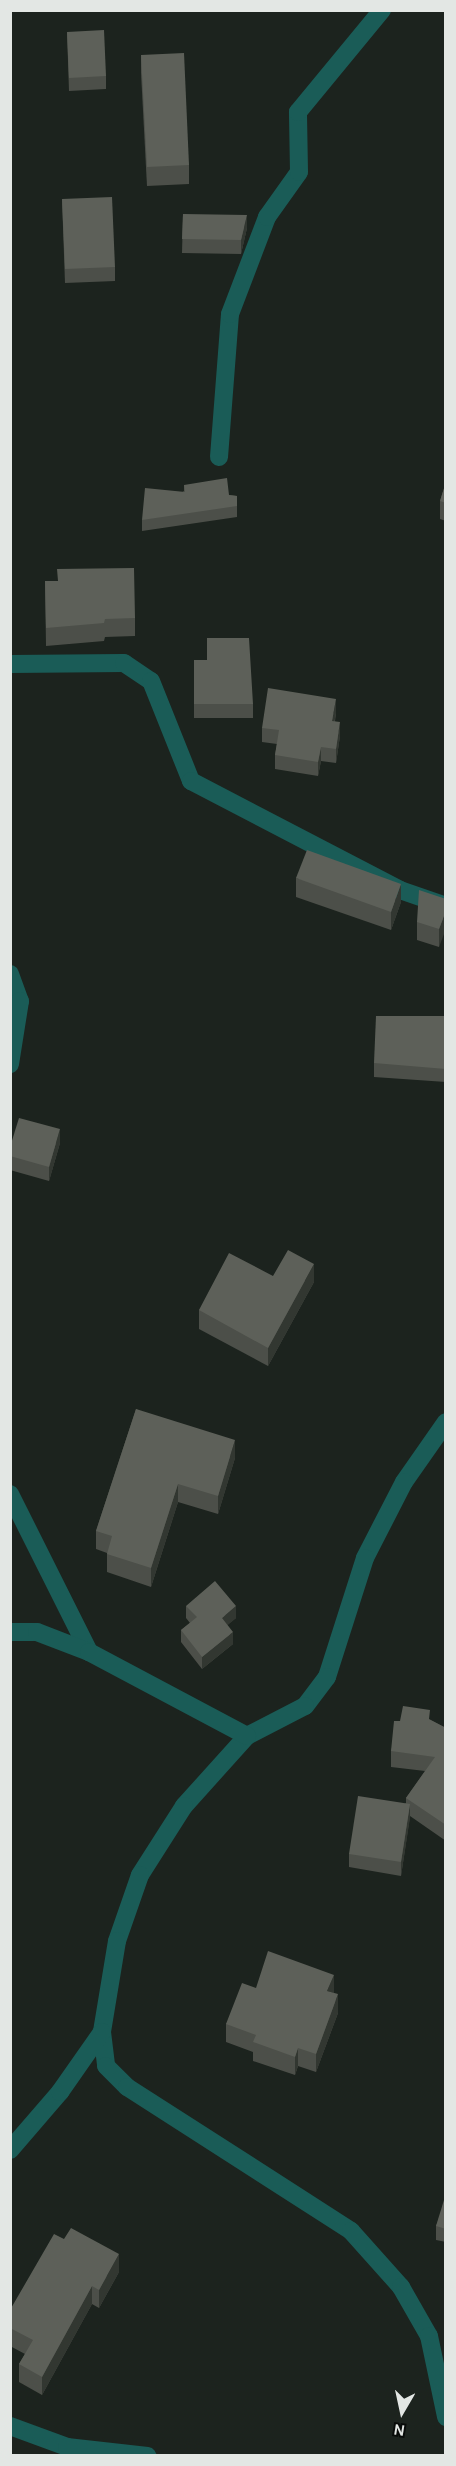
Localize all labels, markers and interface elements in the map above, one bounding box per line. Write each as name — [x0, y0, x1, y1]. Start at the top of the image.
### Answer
north arrow — [372, 2382, 432, 2442]
text: N — [392, 2420, 406, 2441]

